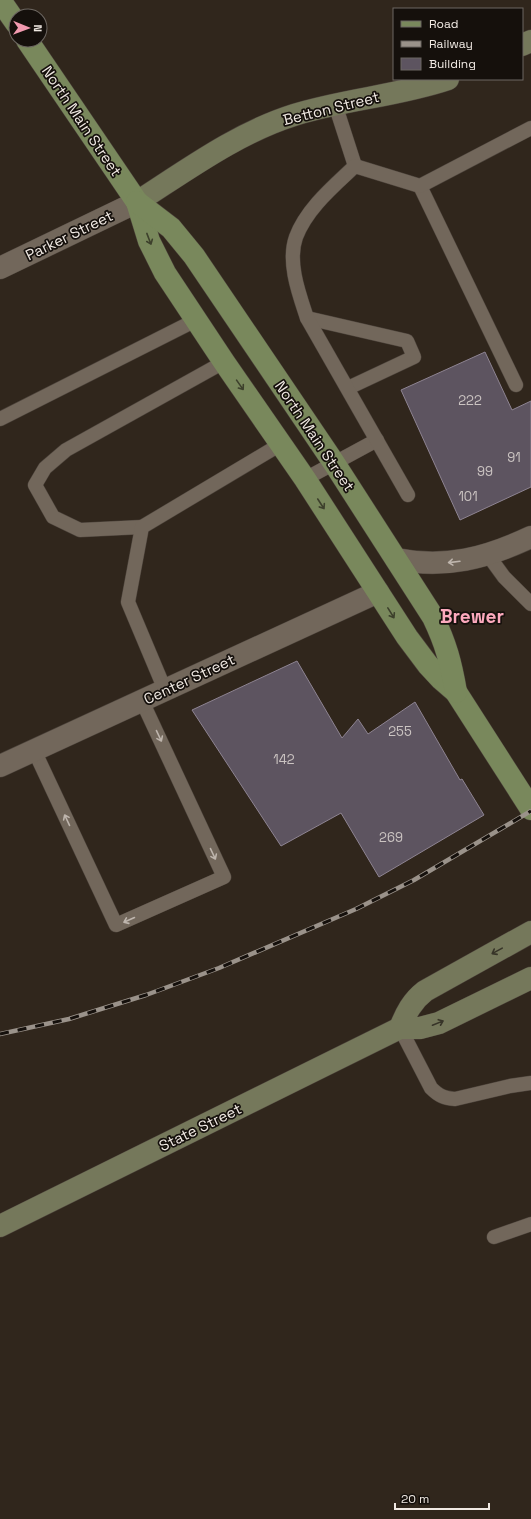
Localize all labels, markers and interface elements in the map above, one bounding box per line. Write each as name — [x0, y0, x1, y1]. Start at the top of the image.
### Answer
north arrow — [8, 8, 48, 48]
legend — [393, 8, 523, 80]
text: Road — [429, 16, 458, 32]
text: N — [31, 24, 45, 32]
text: Railway — [429, 36, 473, 52]
text: Building — [429, 56, 476, 72]
street label: North Main Street — [38, 62, 126, 180]
street label: Betton Street — [281, 87, 381, 129]
street label: Parker Street — [22, 206, 116, 264]
one-way arrow — [145, 233, 153, 245]
street label: North Main Street — [271, 377, 359, 495]
one-way arrow — [236, 379, 244, 390]
house number: 222 — [458, 392, 482, 409]
house number: 91 — [507, 449, 521, 466]
house number: 99 — [477, 463, 493, 480]
house number: 101 — [458, 488, 478, 505]
one-way arrow — [317, 498, 325, 510]
one-way arrow — [448, 558, 461, 566]
district label: Brewer — [440, 604, 504, 629]
one-way arrow — [387, 607, 395, 618]
street label: Center Street — [140, 650, 238, 708]
house number: 255 — [388, 723, 412, 740]
one-way arrow — [156, 730, 163, 742]
house number: 142 — [273, 751, 295, 768]
one-way arrow — [63, 815, 70, 827]
house number: 269 — [379, 829, 403, 846]
one-way arrow — [210, 847, 218, 859]
one-way arrow — [124, 916, 136, 924]
one-way arrow — [491, 948, 503, 955]
one-way arrow — [431, 1018, 443, 1026]
street label: State Street — [156, 1099, 244, 1155]
scale bar — [395, 1485, 489, 1511]
text: 20 m — [401, 1491, 429, 1507]

